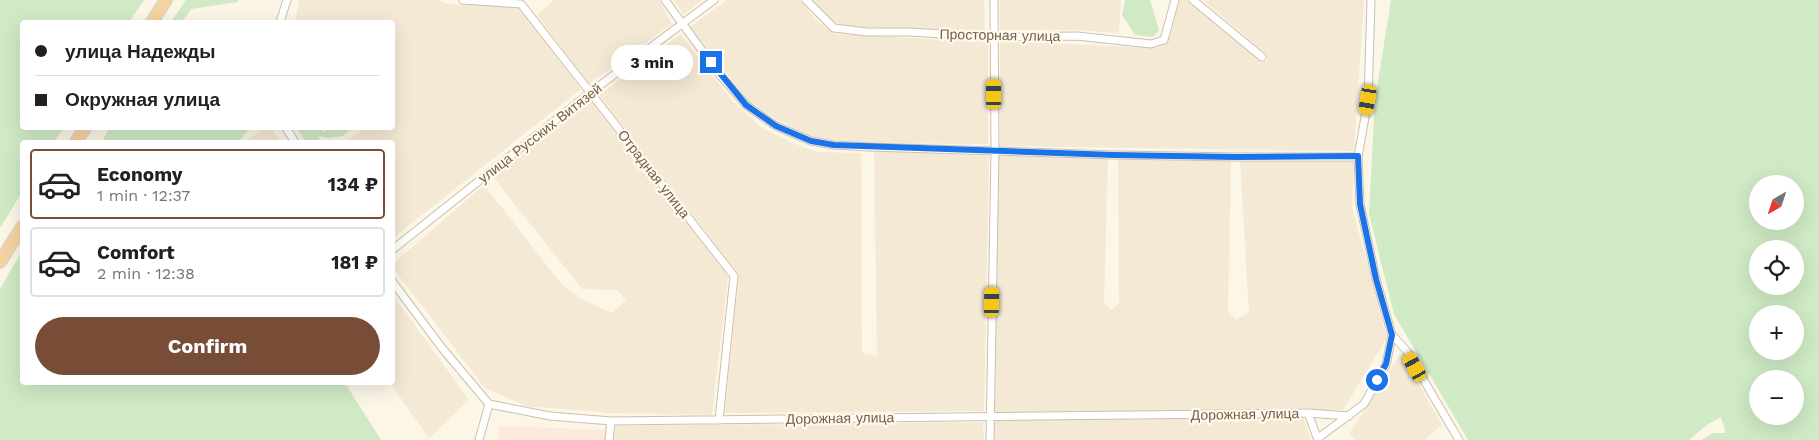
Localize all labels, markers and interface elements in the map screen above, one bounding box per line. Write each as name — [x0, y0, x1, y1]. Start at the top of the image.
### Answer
street label: Просторная улица — [939, 26, 1061, 44]
text: улица Надежды — [65, 40, 215, 63]
callout: 3 min — [611, 44, 694, 80]
route end — [700, 51, 722, 73]
text: 3 min — [630, 53, 674, 72]
car — [986, 79, 1001, 109]
street label: улица Русских Витязей — [475, 80, 605, 186]
car — [1358, 84, 1377, 116]
text: Окружная улица — [65, 88, 220, 111]
street label: Отрадная улица — [615, 127, 693, 221]
icon: car — [37, 162, 82, 207]
text: Economy — [97, 163, 182, 186]
text: 134 ₽ — [328, 173, 378, 196]
north arrow — [1749, 175, 1804, 230]
map controls — [1749, 175, 1804, 425]
text: 1 min · 12:37 — [97, 186, 190, 205]
icon: car — [37, 240, 82, 285]
button: locate — [1749, 240, 1804, 295]
text: Comfort — [97, 241, 175, 264]
text: 181 ₽ — [331, 251, 378, 274]
text: 2 min · 12:38 — [97, 264, 195, 283]
car — [984, 287, 999, 317]
button: + — [1749, 305, 1804, 360]
button: Confirm — [35, 317, 380, 375]
car — [1401, 350, 1428, 384]
route start — [1366, 369, 1388, 391]
button: − — [1749, 370, 1804, 425]
street label: Дорожная улица — [1191, 405, 1300, 423]
street label: Дорожная улица — [786, 409, 895, 427]

